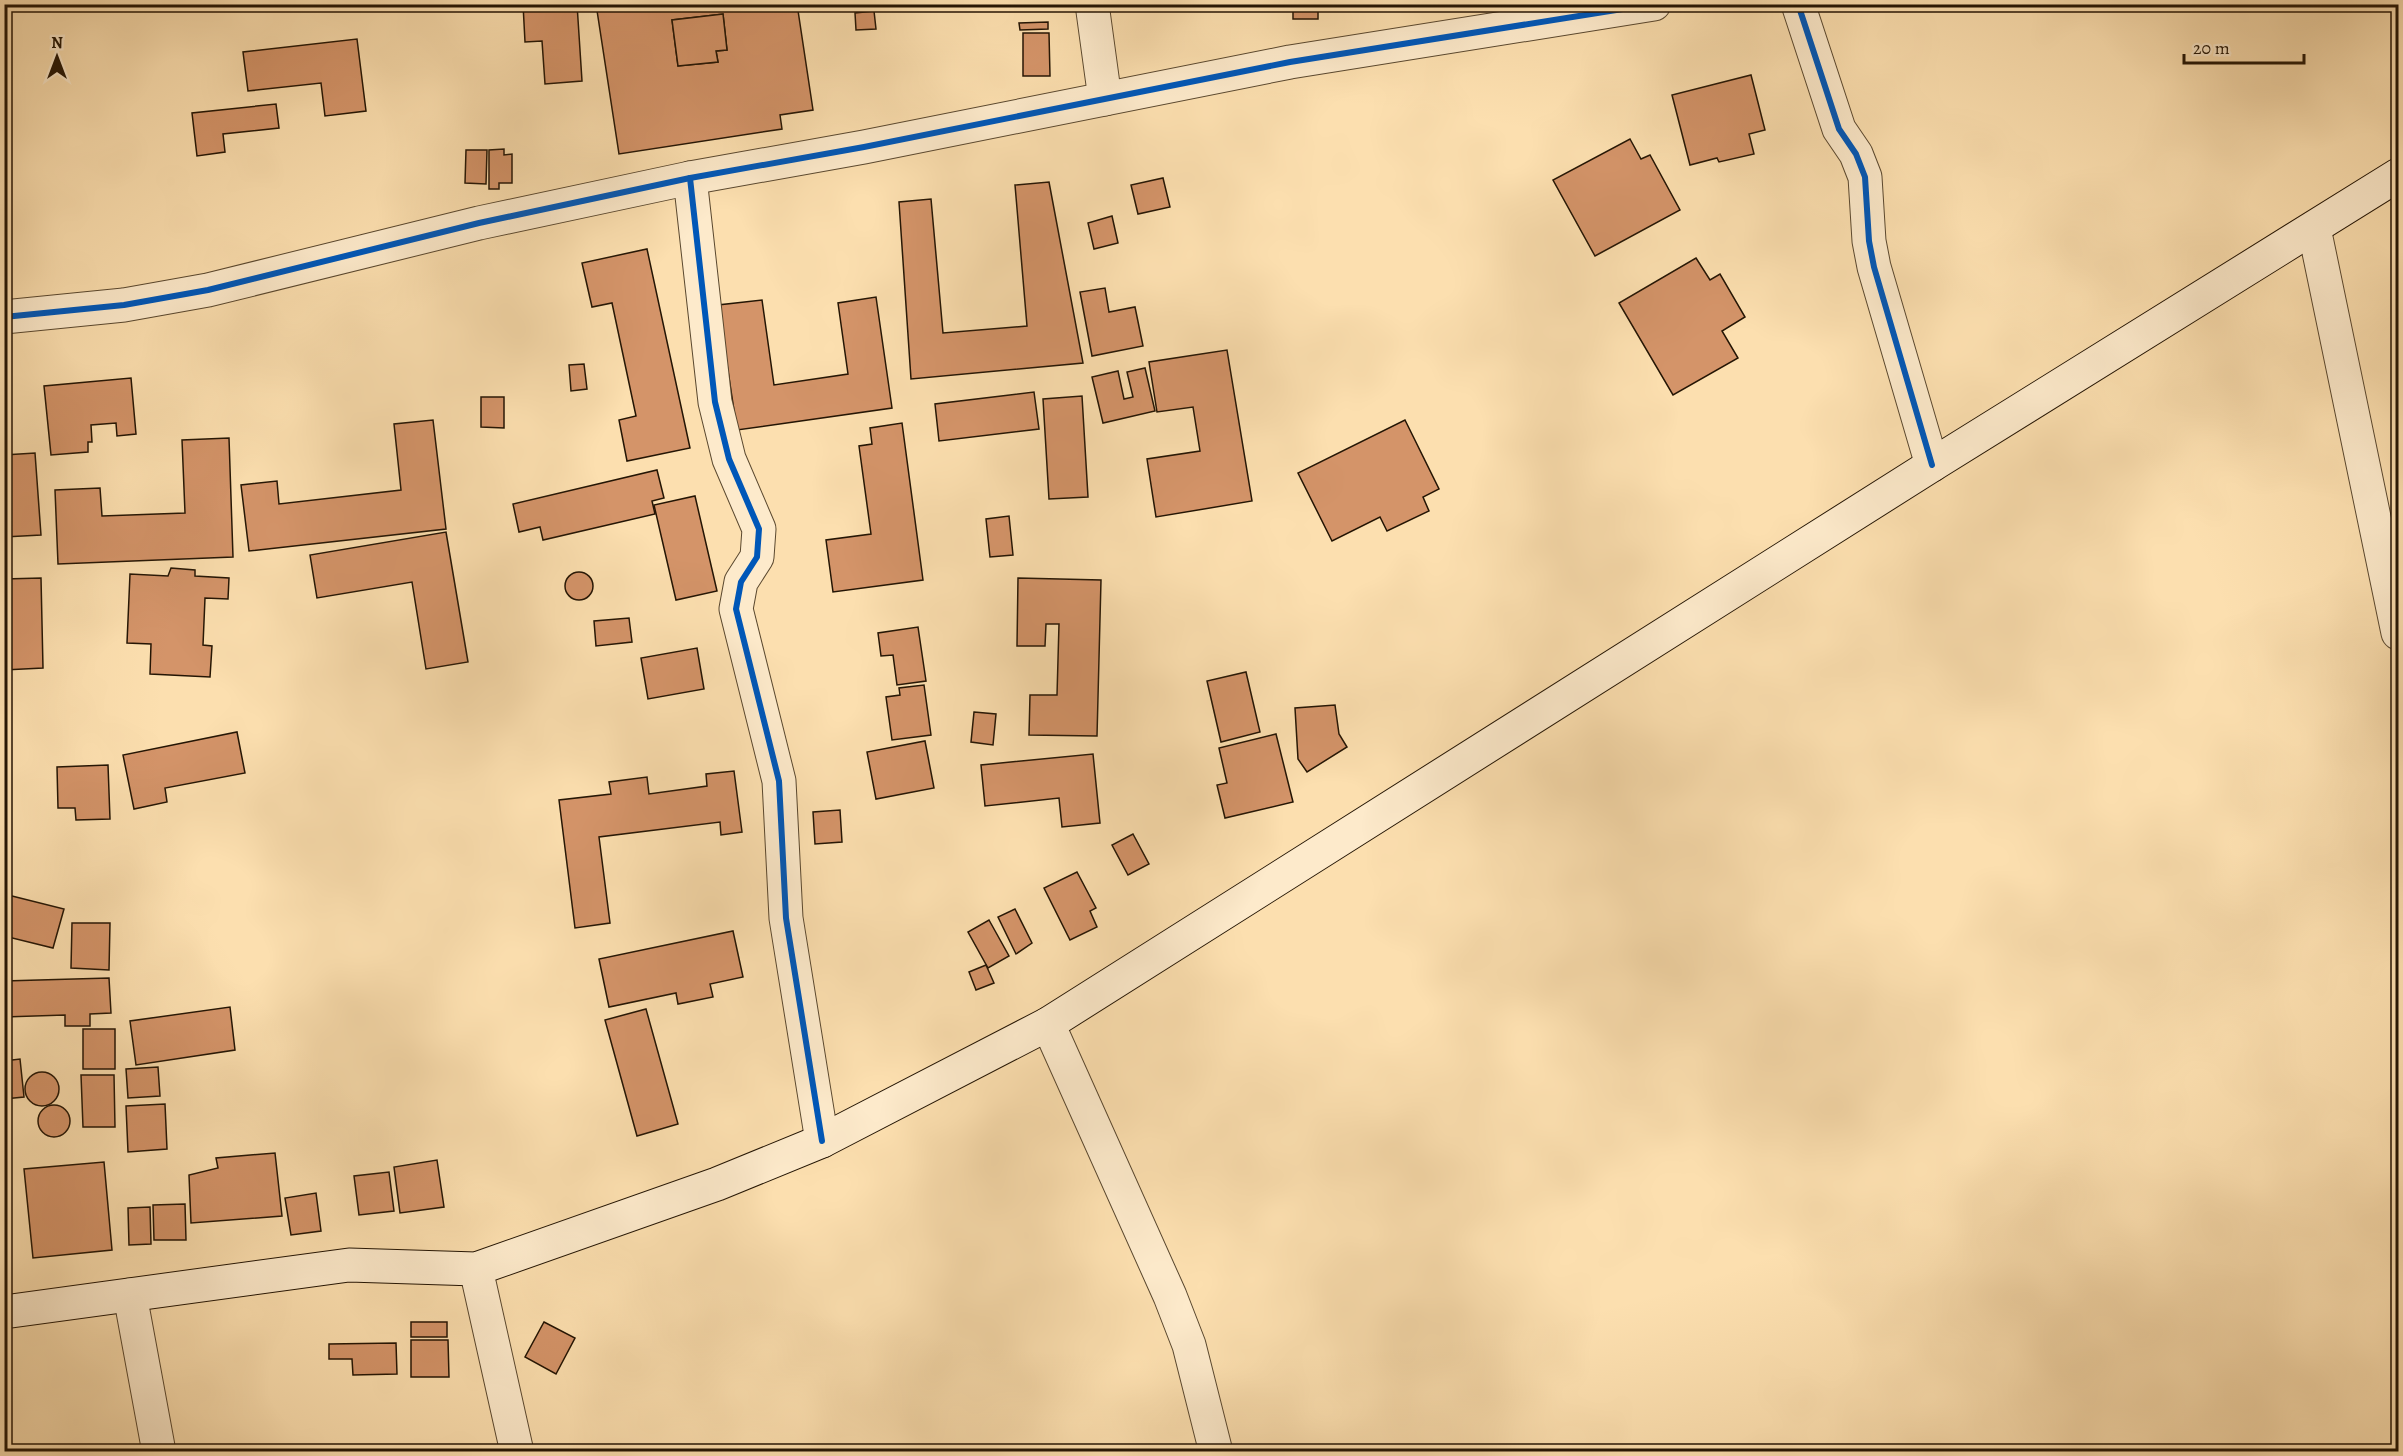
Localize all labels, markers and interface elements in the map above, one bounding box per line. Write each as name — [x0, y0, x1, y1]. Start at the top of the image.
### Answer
north arrow — [27, 27, 87, 87]
scale bar — [2184, 27, 2304, 65]
text: N — [51, 32, 63, 54]
text: 20 m — [2193, 36, 2230, 60]

